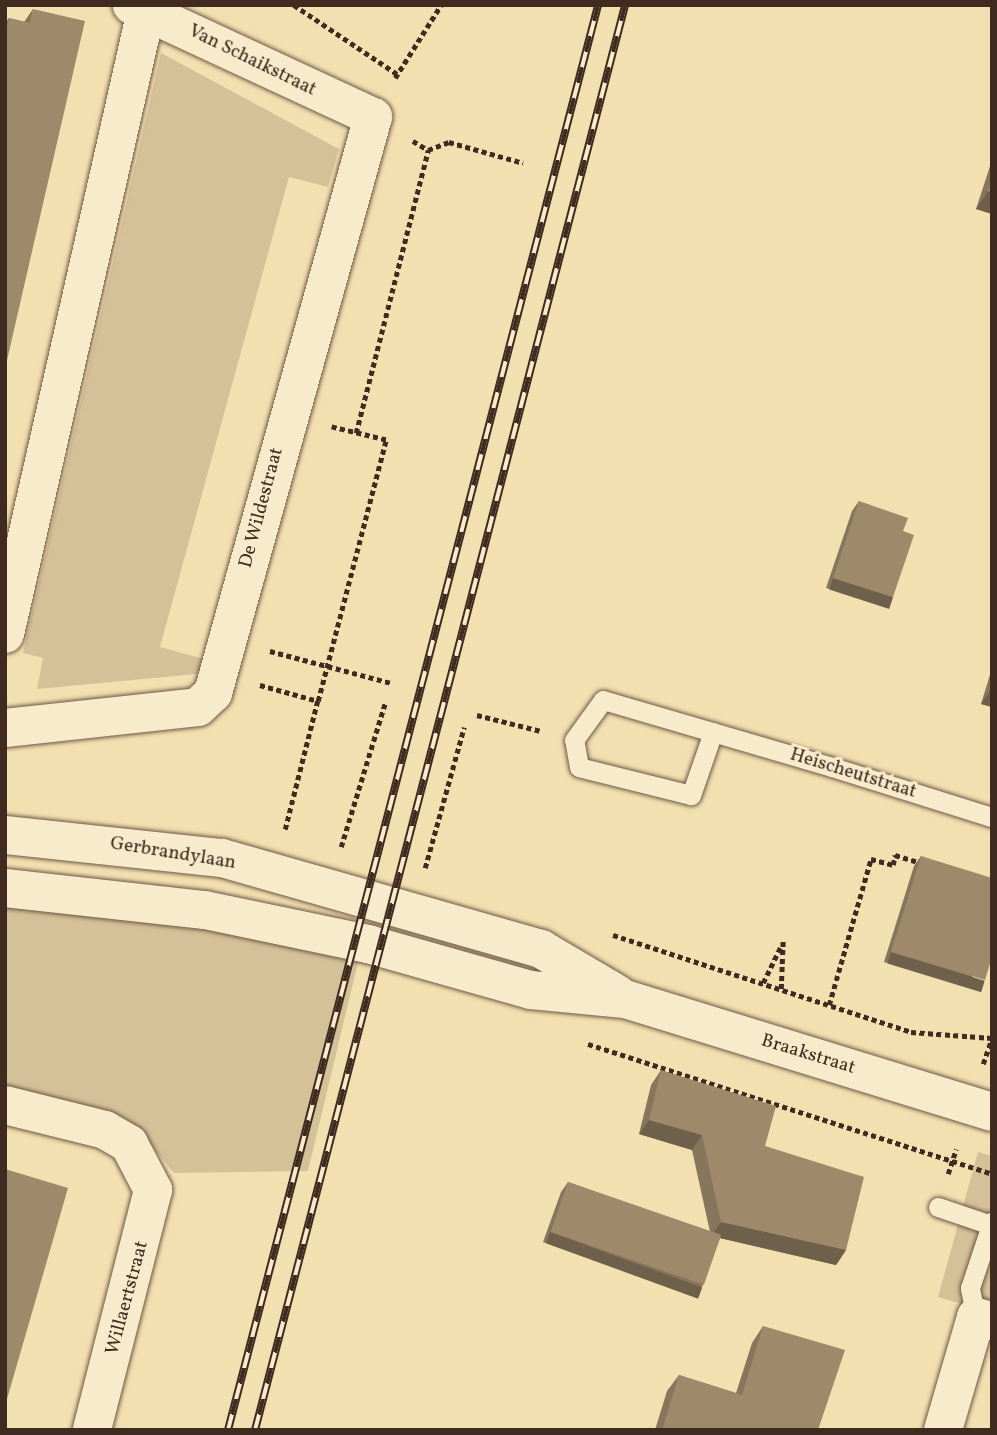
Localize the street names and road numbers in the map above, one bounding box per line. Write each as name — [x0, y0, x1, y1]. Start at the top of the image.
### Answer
street label: Van Schaikstraat — [184, 20, 320, 102]
street label: De Wildestraat — [235, 445, 289, 571]
street label: Heischeutstraat — [787, 744, 919, 804]
street label: Gerbrandylaan — [109, 833, 237, 875]
street label: Braakstraat — [758, 1030, 858, 1080]
street label: Willaertstraat — [102, 1239, 154, 1357]

